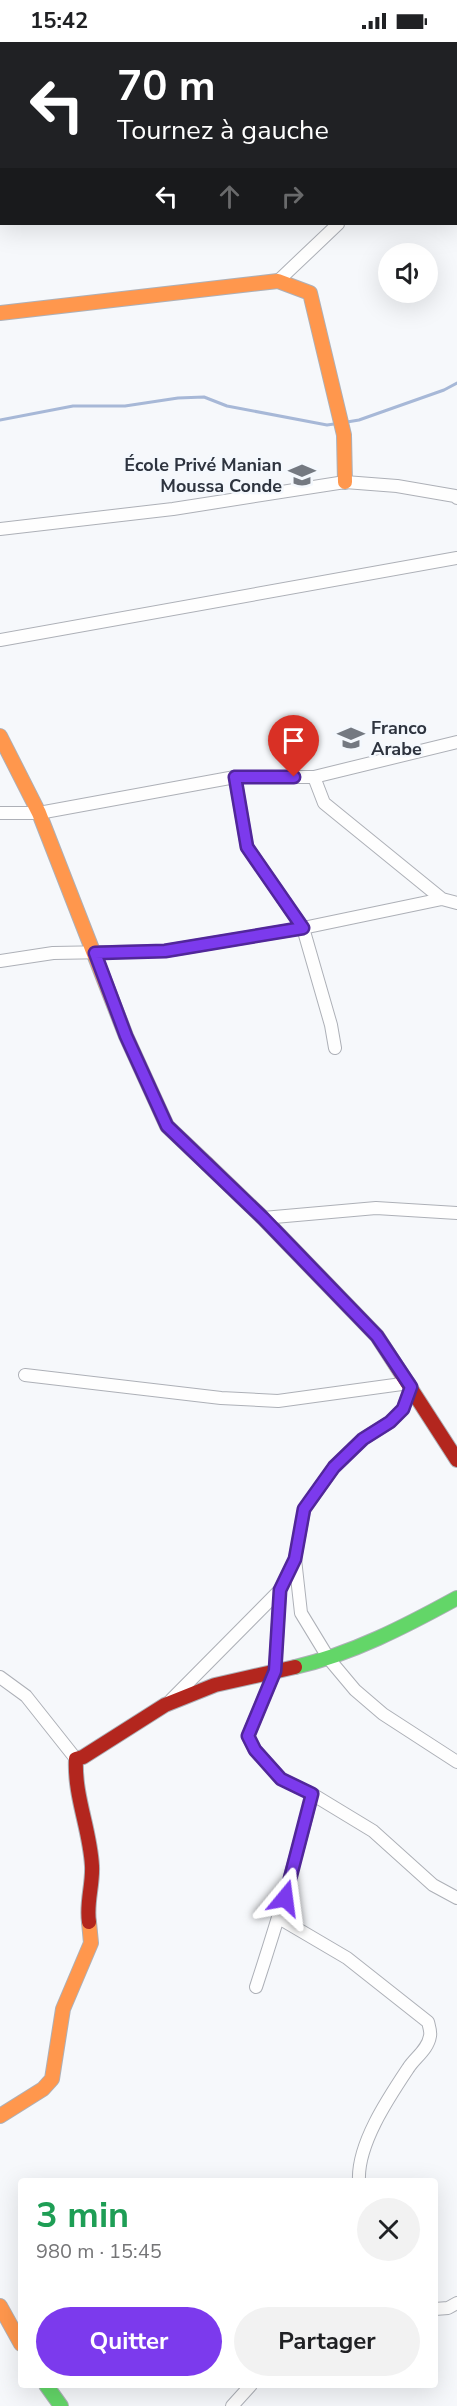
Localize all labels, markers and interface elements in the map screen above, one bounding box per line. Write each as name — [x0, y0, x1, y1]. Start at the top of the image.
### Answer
text: 15:42 — [30, 6, 88, 36]
text: 70 m — [117, 58, 216, 115]
icon: left — [18, 66, 96, 144]
text: Tournez à gauche — [117, 112, 329, 149]
icon: left — [150, 180, 183, 213]
icon: ahead — [213, 180, 246, 213]
icon: right — [276, 180, 309, 213]
map controls — [378, 243, 438, 303]
button: sound — [378, 243, 438, 303]
place label: École Privé Manian Moussa Conde — [124, 453, 282, 498]
school or university icon: École Privé Manian Moussa Conde — [287, 460, 317, 490]
pin — [268, 715, 319, 777]
place label: Franco Arabe — [371, 716, 427, 761]
school or university icon: Franco Arabe — [336, 723, 366, 753]
icon: arrive — [277, 724, 310, 757]
position arrow — [253, 1866, 317, 1930]
text: 3 min — [36, 2191, 129, 2240]
button: close — [357, 2198, 420, 2261]
text: 980 m · 15:45 — [36, 2238, 162, 2265]
button: Quitter — [36, 2307, 222, 2376]
button: Partager — [234, 2307, 420, 2376]

